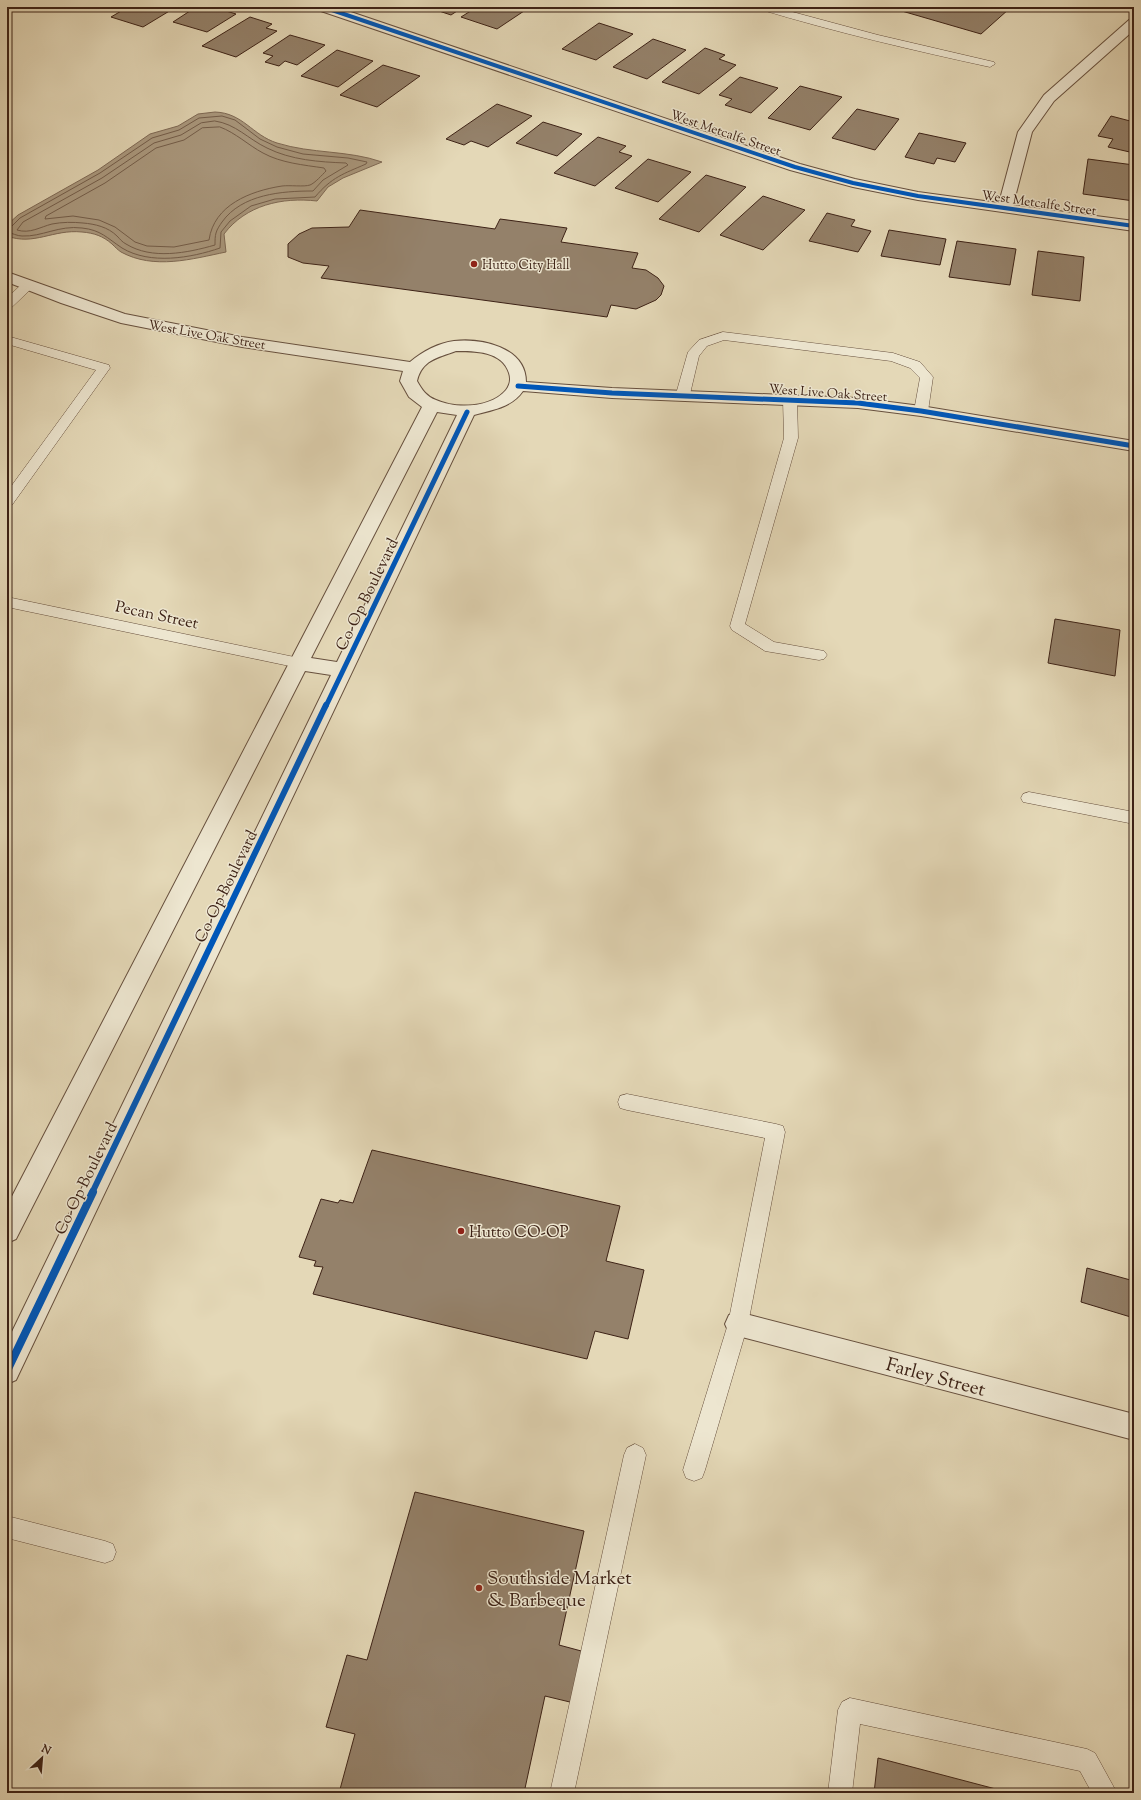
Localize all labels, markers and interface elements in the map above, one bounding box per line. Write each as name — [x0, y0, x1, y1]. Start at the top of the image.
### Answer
street label: West Metcalfe Street — [668, 107, 784, 161]
street label: West Metcalfe Street — [980, 187, 1098, 221]
place label: Hutto City Hall — [482, 257, 570, 275]
marker: Hutto City Hall — [469, 259, 479, 269]
street label: West Live Oak Street — [147, 317, 267, 355]
street label: West Live Oak Street — [768, 381, 888, 407]
street label: Co-Op Boulevard — [331, 535, 405, 655]
street label: Pecan Street — [113, 596, 201, 637]
street label: Co-Op Boulevard — [190, 827, 264, 947]
street label: Co-Op Boulevard — [50, 1119, 124, 1239]
place label: Hutto CO-OP — [469, 1222, 569, 1245]
marker: Hutto CO-OP — [456, 1226, 466, 1236]
street label: Farley Street — [883, 1352, 989, 1405]
place label: Southside Market & Barbeque — [487, 1566, 632, 1615]
marker: Southside Market & Barbeque — [474, 1583, 484, 1593]
north arrow — [22, 1738, 62, 1778]
text: N — [38, 1740, 54, 1759]

